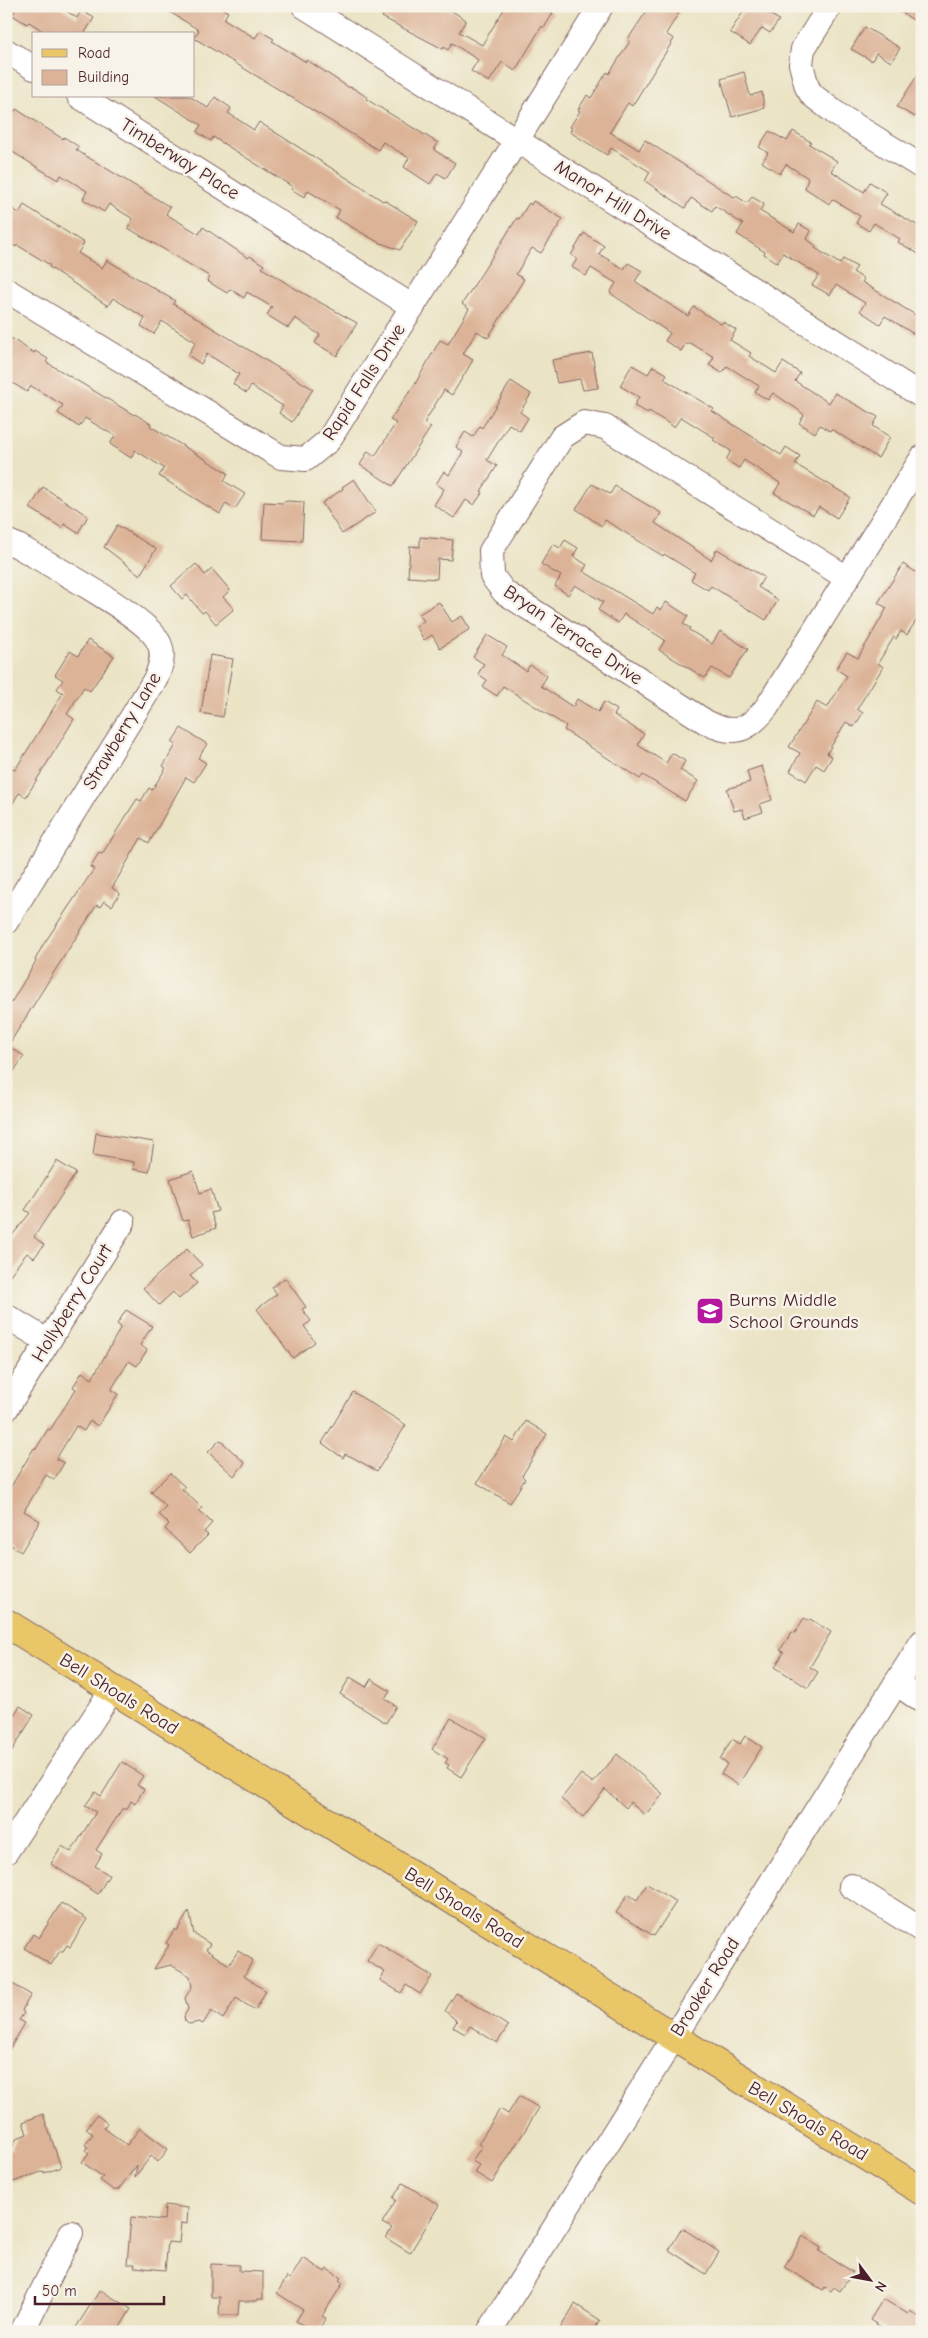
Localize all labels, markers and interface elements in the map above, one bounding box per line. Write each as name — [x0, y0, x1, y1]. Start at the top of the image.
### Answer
legend — [32, 32, 195, 98]
text: Road — [78, 44, 110, 62]
text: Building — [78, 68, 129, 86]
street label: Timberway Place — [116, 114, 244, 204]
street label: Manor Hill Drive — [550, 155, 676, 245]
street label: Rapid Falls Drive — [318, 319, 410, 445]
street label: Bryan Terrace Drive — [499, 580, 647, 690]
street label: Strawberry Lane — [78, 668, 166, 794]
street label: Hollyberry Court — [27, 1240, 117, 1366]
place label: Burns Middle School Grounds — [729, 1289, 859, 1333]
school or university icon: Burns Middle School Grounds — [695, 1296, 725, 1326]
street label: Bell Shoals Road — [56, 1649, 182, 1739]
street label: Bell Shoals Road — [401, 1863, 527, 1953]
street label: Brooker Road — [666, 1934, 744, 2040]
street label: Bell Shoals Road — [744, 2077, 872, 2165]
north arrow — [846, 2256, 896, 2306]
scale bar — [35, 2273, 164, 2305]
text: N — [871, 2278, 890, 2295]
text: 50 m — [42, 2282, 77, 2300]

